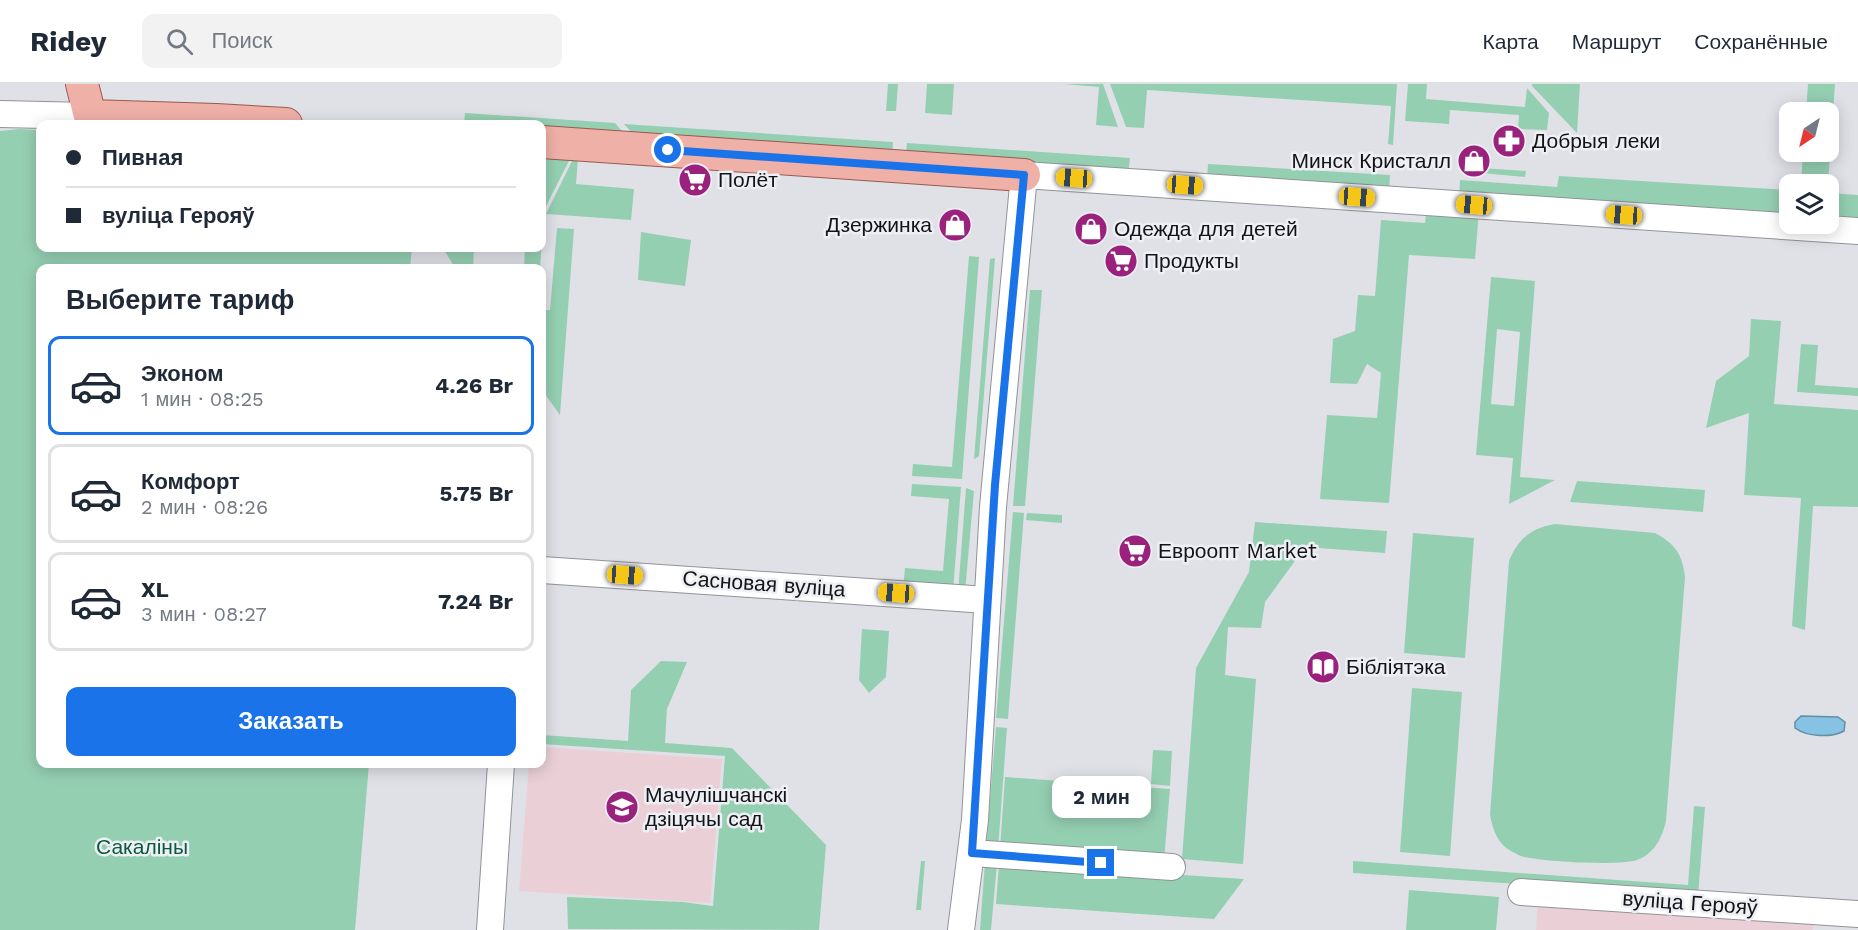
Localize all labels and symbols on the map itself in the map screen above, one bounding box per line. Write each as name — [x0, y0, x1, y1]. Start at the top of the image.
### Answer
north arrow — [1779, 102, 1839, 162]
pharmacy icon: Добрыя леки — [1491, 123, 1527, 159]
place label: Добрыя леки — [1532, 128, 1660, 153]
route start — [654, 136, 681, 163]
shop icon: Минск Кристалл — [1456, 143, 1492, 179]
place label: Минск Кристалл — [1292, 148, 1451, 173]
supermarket icon: Полёт — [677, 162, 713, 198]
place label: Полёт — [718, 167, 778, 192]
car — [1055, 168, 1093, 188]
car — [1166, 175, 1204, 195]
car — [1338, 187, 1376, 207]
car — [1455, 194, 1493, 216]
car — [1605, 205, 1643, 225]
shop icon: Дзержинка — [937, 207, 973, 243]
shop icon: Одежда для детей — [1073, 211, 1109, 247]
place label: Дзержинка — [826, 212, 932, 237]
place label: Одежда для детей — [1114, 216, 1298, 241]
supermarket icon: Продукты — [1103, 243, 1139, 279]
place label: Продукты — [1144, 248, 1239, 273]
supermarket icon: Евроопт Market — [1117, 533, 1153, 569]
place label: Евроопт Market — [1158, 538, 1317, 563]
car — [606, 565, 644, 585]
street label: Сасновая вуліца — [682, 565, 847, 602]
car — [877, 583, 915, 603]
library icon: Бібліятэка — [1305, 649, 1341, 685]
place label: Бібліятэка — [1346, 654, 1446, 679]
callout: 2 мин — [1052, 776, 1150, 818]
place label: Мачулішчанскі дзіцячы сад — [645, 782, 787, 831]
school or university icon: Мачулішчанскі дзіцячы сад — [604, 789, 640, 825]
park label: Сакаліны — [96, 834, 188, 859]
route end — [1087, 849, 1114, 876]
street label: вуліца Герояў — [1622, 885, 1759, 920]

